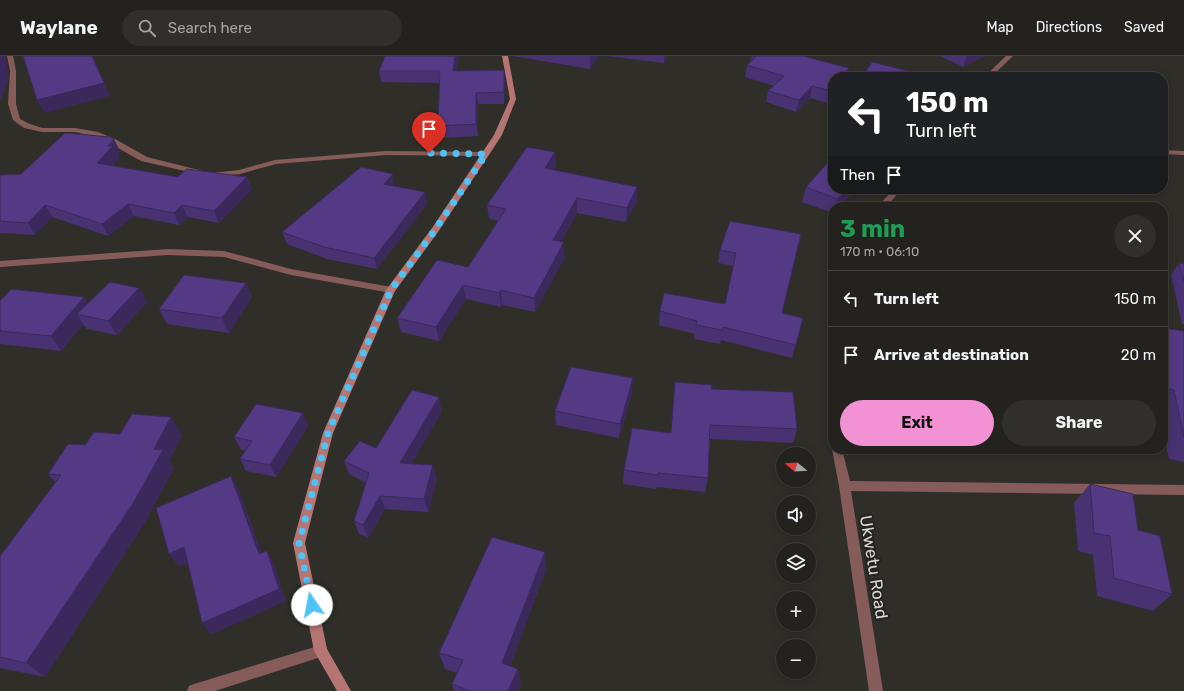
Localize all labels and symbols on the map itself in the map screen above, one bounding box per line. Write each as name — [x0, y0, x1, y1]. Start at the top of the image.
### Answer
pin — [412, 112, 446, 153]
north arrow — [776, 447, 816, 487]
street label: Ukwetu Road — [856, 514, 892, 620]
position arrow — [291, 584, 333, 626]

